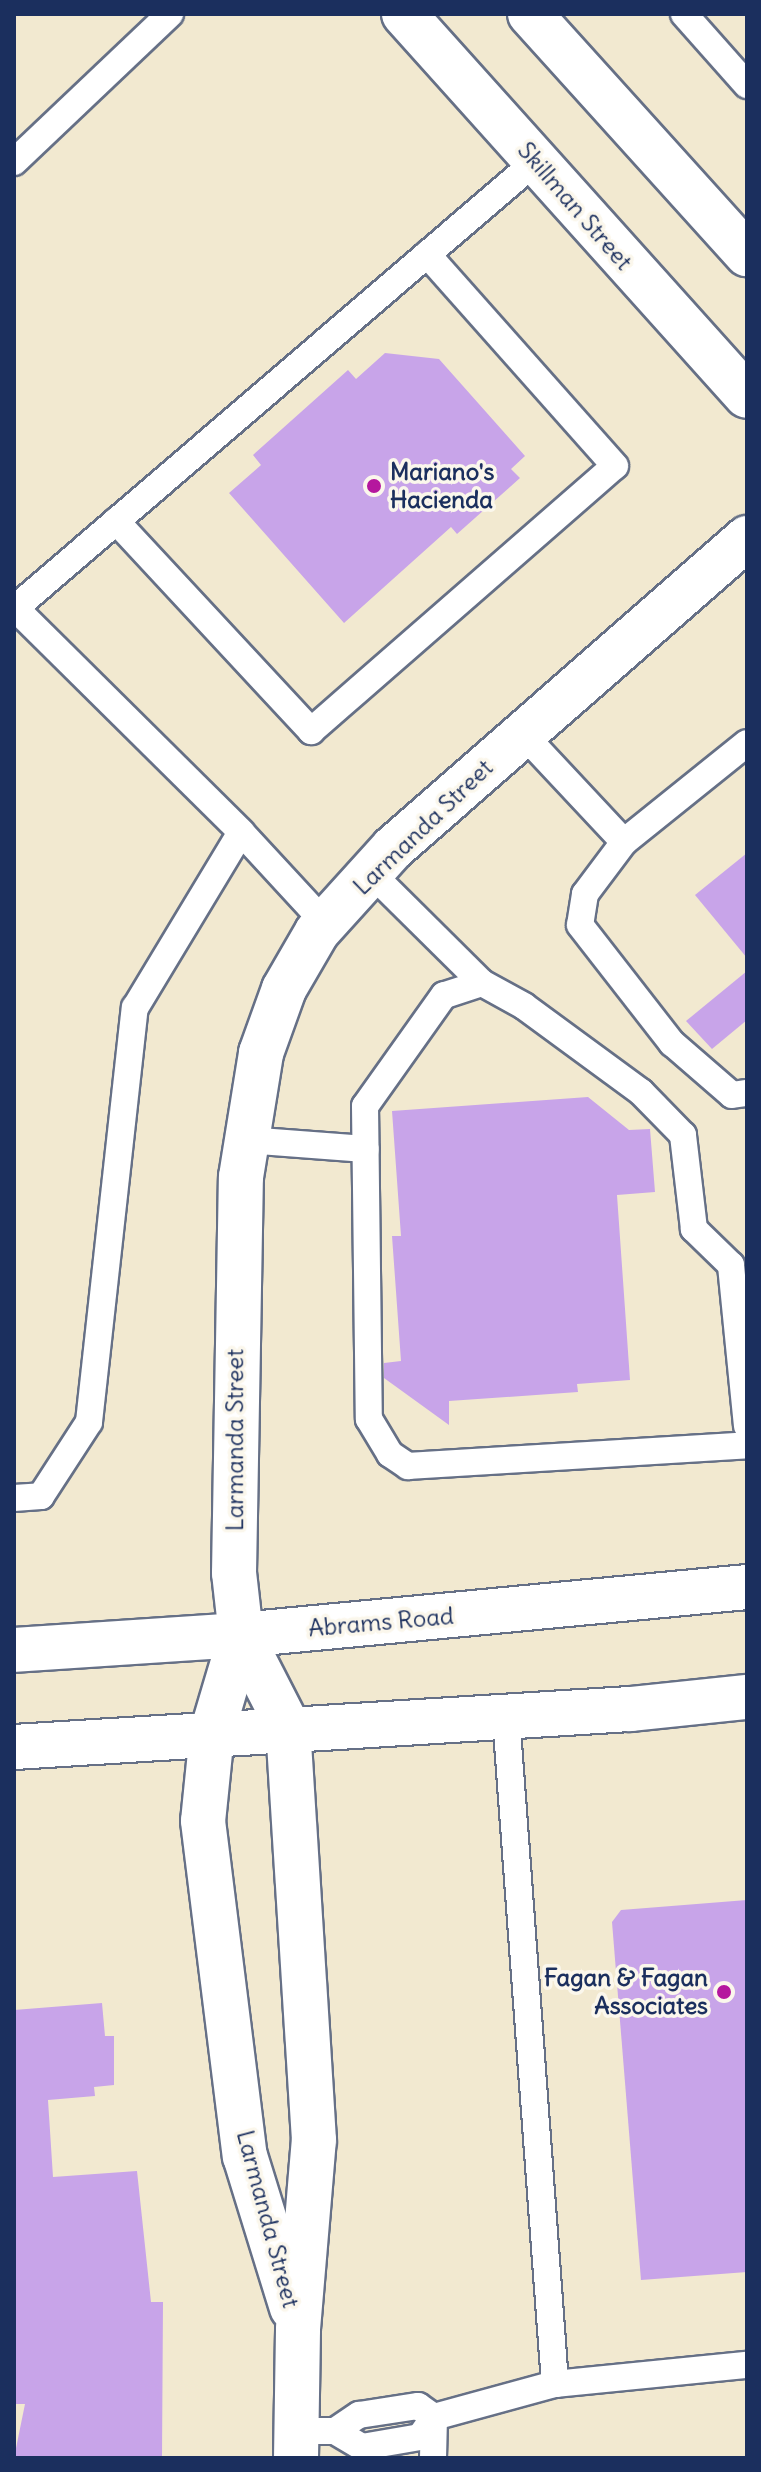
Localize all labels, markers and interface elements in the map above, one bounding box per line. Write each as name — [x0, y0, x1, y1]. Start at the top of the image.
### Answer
street label: Skillman Street — [512, 136, 638, 276]
place label: Mariano's Hacienda — [390, 458, 494, 514]
marker: Mariano's Hacienda — [365, 477, 383, 495]
street label: Larmanda Street — [347, 753, 499, 901]
street label: Larmanda Street — [221, 1349, 249, 1531]
street label: Abrams Road — [307, 1601, 455, 1643]
place label: Fagan & Fagan Associates — [544, 1964, 708, 2020]
marker: Fagan & Fagan Associates — [715, 1983, 733, 2001]
street label: Larmanda Street — [230, 2127, 306, 2311]

